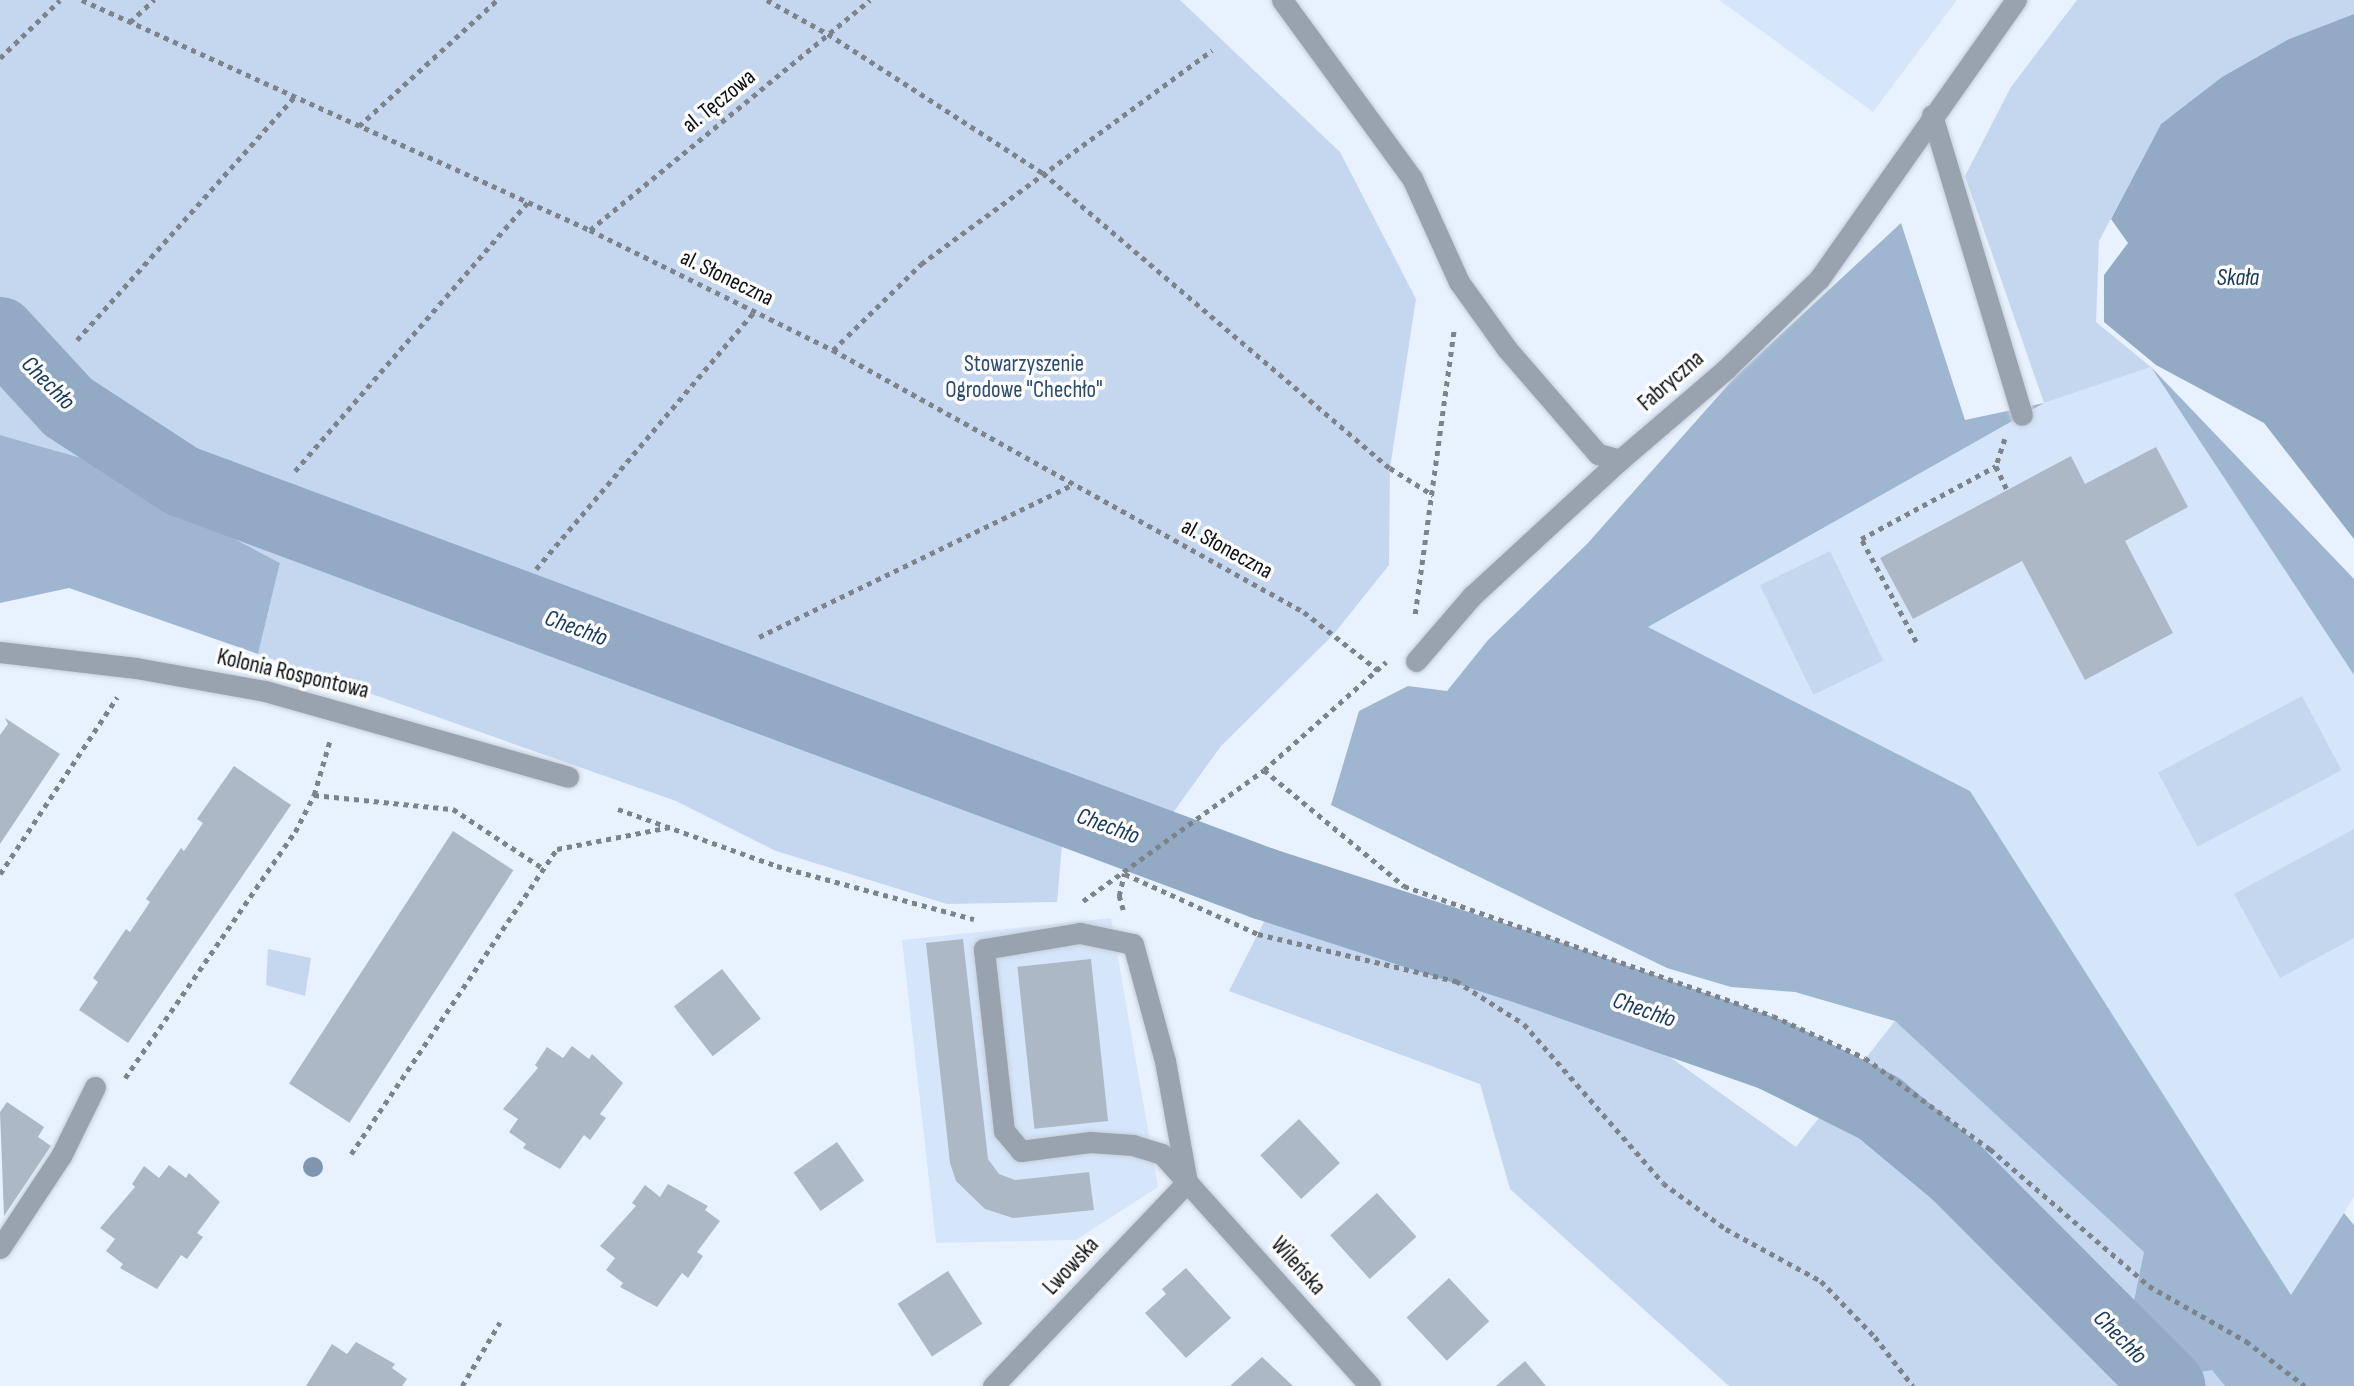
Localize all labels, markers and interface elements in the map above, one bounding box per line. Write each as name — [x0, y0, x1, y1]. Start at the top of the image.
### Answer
street label: al. Tęczowa — [677, 63, 761, 139]
street label: al. Słoneczna — [676, 244, 778, 312]
water label: Skała — [2217, 264, 2259, 292]
street label: Fabryczna — [1632, 345, 1710, 417]
water label: Chechło — [15, 350, 81, 416]
park label: Stowarzyszenie Ogrodowe "Chechło" — [945, 350, 1103, 404]
street label: al. Słoneczna — [1177, 513, 1277, 585]
water label: Chechło — [541, 603, 611, 653]
street label: Kolonia Rospontowa — [214, 643, 372, 705]
water label: Chechło — [1073, 801, 1143, 851]
water label: Chechło — [1609, 986, 1679, 1034]
street label: Lwowska — [1037, 1231, 1105, 1301]
street label: Wileńska — [1265, 1231, 1331, 1301]
water label: Chechło — [2087, 1304, 2153, 1370]

